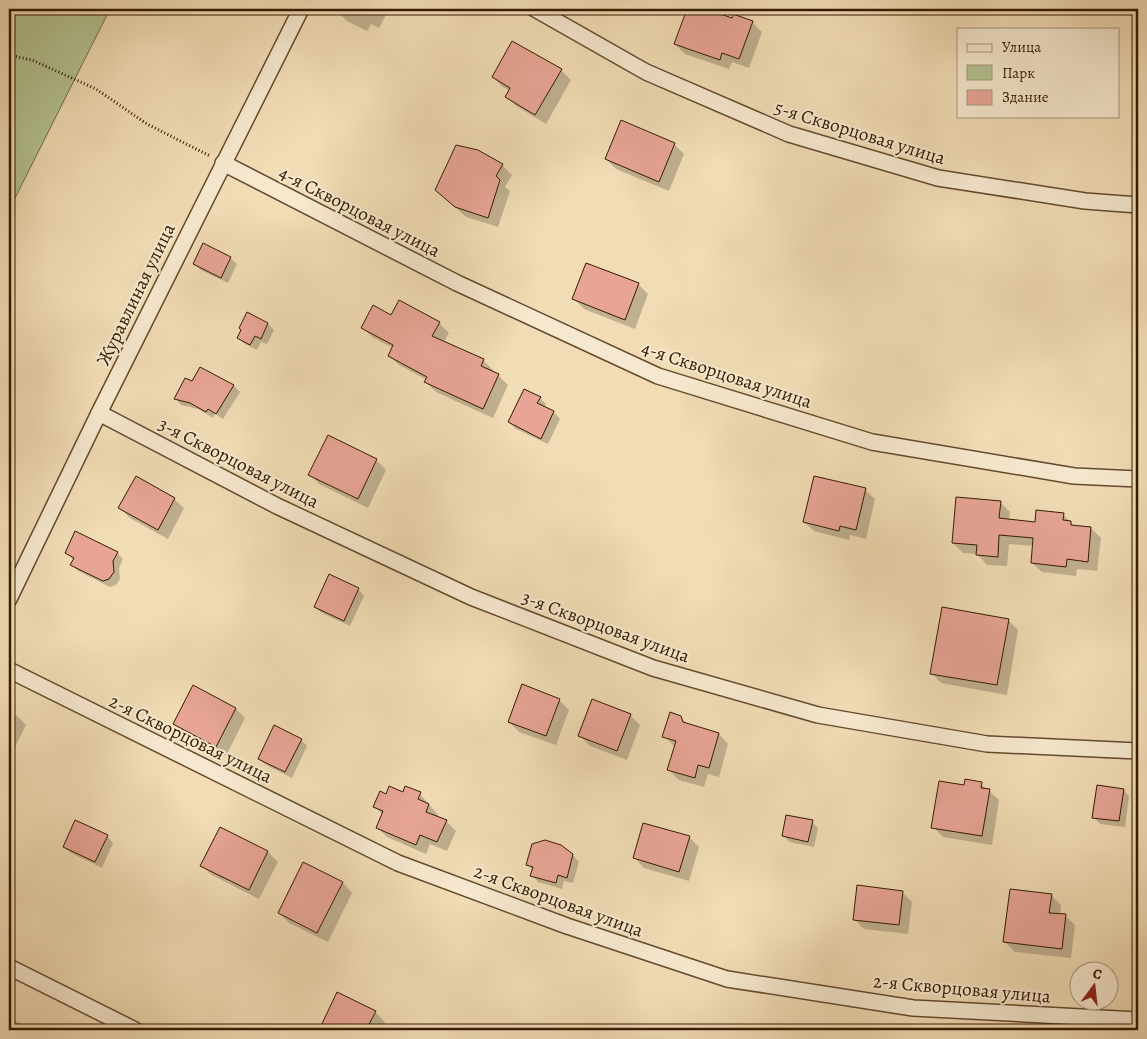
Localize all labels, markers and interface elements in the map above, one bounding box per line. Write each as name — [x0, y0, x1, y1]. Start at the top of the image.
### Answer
legend — [957, 28, 1120, 118]
text: Улица — [1002, 37, 1041, 57]
text: Парк — [1002, 63, 1035, 83]
text: Здание — [1002, 87, 1049, 107]
street label: 5-я Скворцовая улица — [771, 95, 949, 171]
street label: 4-я Скворцовая улица — [274, 160, 445, 264]
street label: Журавлиная улица — [90, 219, 182, 370]
street label: 4-я Скворцовая улица — [638, 335, 815, 415]
street label: 3-я Скворцовая улица — [154, 411, 324, 515]
street label: 3-я Скворцовая улица — [518, 584, 694, 670]
street label: 2-я Скворцовая улица — [105, 688, 277, 790]
street label: 2-я Скворцовая улица — [470, 858, 647, 944]
north arrow — [1070, 962, 1120, 1012]
text: С — [1091, 964, 1104, 984]
street label: 2-я Скворцовая улица — [872, 968, 1052, 1010]

